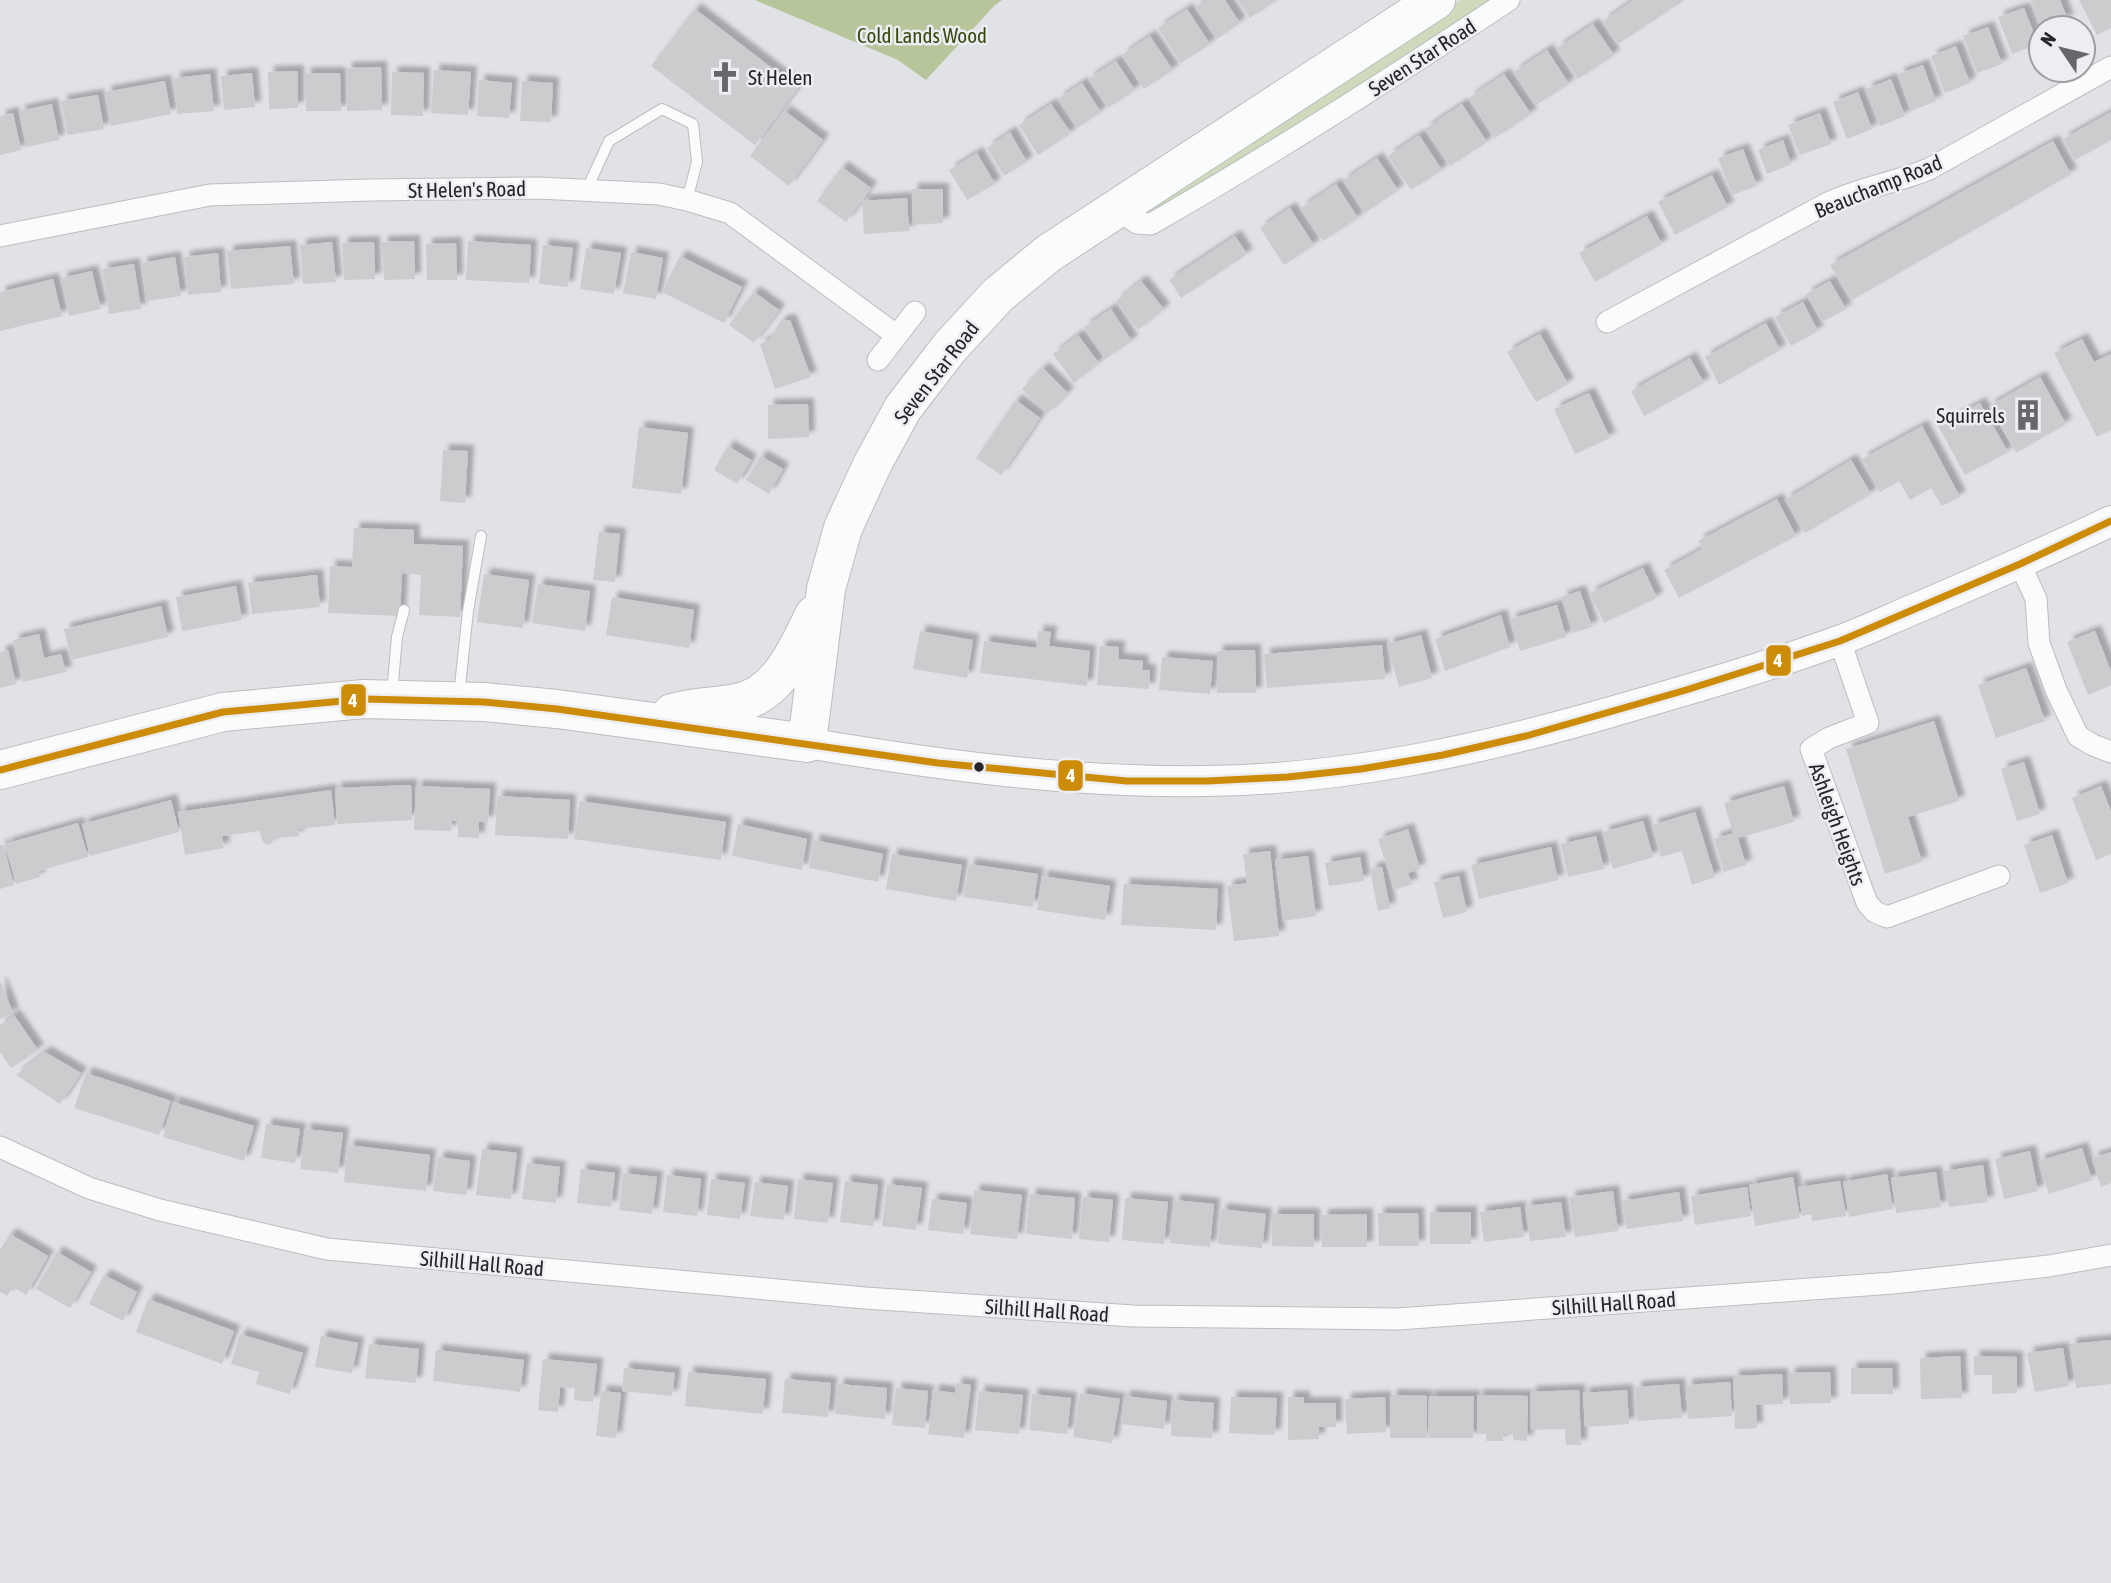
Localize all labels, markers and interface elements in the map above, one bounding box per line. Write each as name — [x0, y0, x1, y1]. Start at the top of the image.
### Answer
street label: Seven Star Road — [1364, 13, 1480, 101]
north arrow — [2027, 14, 2097, 84]
park label: Cold Lands Wood — [857, 23, 987, 47]
text: N — [2036, 28, 2060, 50]
church icon: St Helen — [708, 60, 742, 94]
place label: St Helen — [748, 65, 813, 89]
street label: Beauchamp Road — [1811, 150, 1945, 222]
street label: St Helen's Road — [408, 176, 526, 202]
street label: Seven Star Road — [889, 316, 983, 428]
building icon: Squirrels — [2011, 398, 2045, 432]
place label: Squirrels — [1936, 403, 2005, 427]
line badge: 4 — [1765, 644, 1792, 677]
text: 4 — [1773, 649, 1783, 671]
line badge: 4 — [340, 683, 367, 717]
text: 4 — [348, 689, 358, 711]
line badge: 4 — [1057, 759, 1084, 792]
street label: Ashleigh Heights — [1805, 759, 1871, 889]
unlabelled marker — [972, 760, 986, 774]
text: 4 — [1066, 764, 1076, 786]
street label: Silhill Hall Road — [419, 1246, 545, 1280]
street label: Silhill Hall Road — [1551, 1287, 1677, 1319]
street label: Silhill Hall Road — [984, 1294, 1110, 1326]

